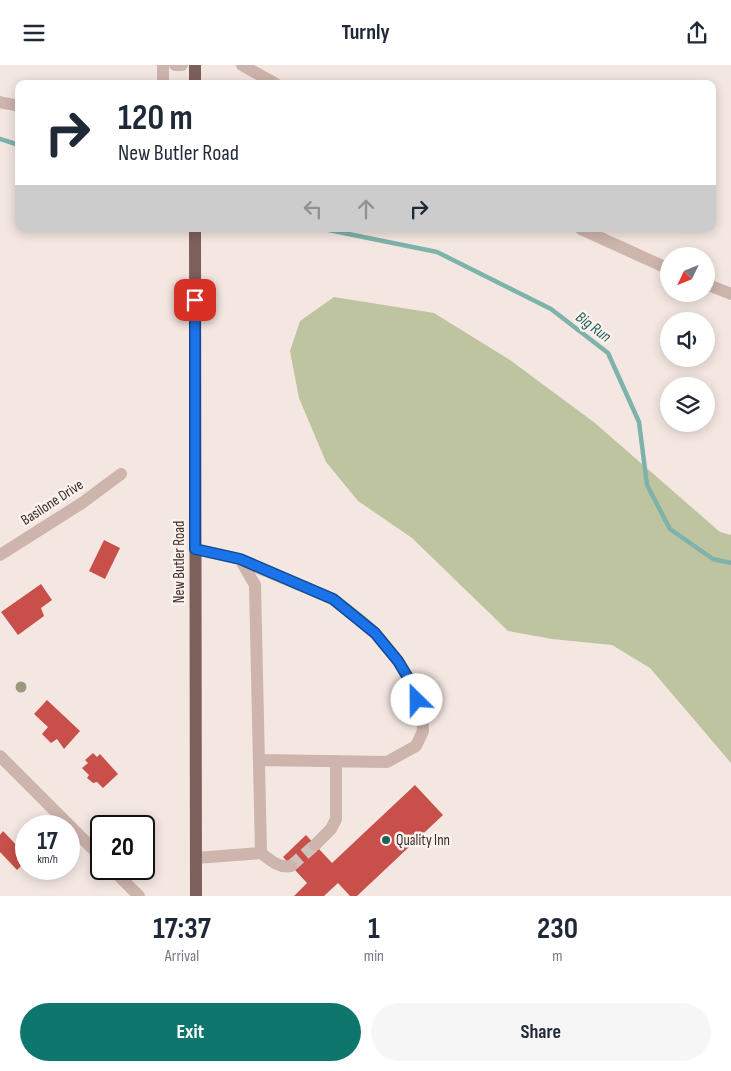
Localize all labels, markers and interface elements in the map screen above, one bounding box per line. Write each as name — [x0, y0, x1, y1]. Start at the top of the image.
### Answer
icon: menu — [20, 19, 48, 47]
text: Turnly — [341, 19, 390, 46]
icon: share — [683, 19, 711, 47]
text: 120 m — [118, 97, 193, 140]
icon: right — [35, 100, 100, 165]
text: New Butler Road — [118, 140, 239, 167]
icon: left — [299, 195, 327, 223]
icon: ahead — [352, 195, 380, 223]
icon: right — [405, 195, 433, 223]
north arrow — [660, 247, 715, 303]
map controls — [660, 247, 715, 432]
pin — [174, 279, 216, 321]
icon: arrive — [181, 286, 209, 314]
water label: Big Run — [572, 308, 615, 347]
button: sound — [660, 312, 715, 367]
button: layers — [660, 377, 715, 432]
street label: Basilone Drive — [17, 475, 87, 530]
street label: New Butler Road — [170, 521, 189, 603]
position arrow — [390, 673, 442, 725]
speed limit sign: 20 — [90, 815, 155, 880]
text: 17 — [37, 826, 58, 857]
place label: Quality Inn — [396, 831, 450, 850]
marker: Quality Inn — [380, 834, 392, 846]
text: km/h — [37, 852, 58, 867]
text: 17:37 — [153, 911, 211, 947]
text: 1 — [368, 911, 380, 947]
text: 230 — [537, 911, 578, 947]
text: Arrival — [165, 947, 199, 966]
text: min — [364, 947, 384, 966]
text: m — [552, 947, 563, 966]
button: Exit — [20, 1003, 361, 1061]
button: Share — [371, 1003, 711, 1061]

